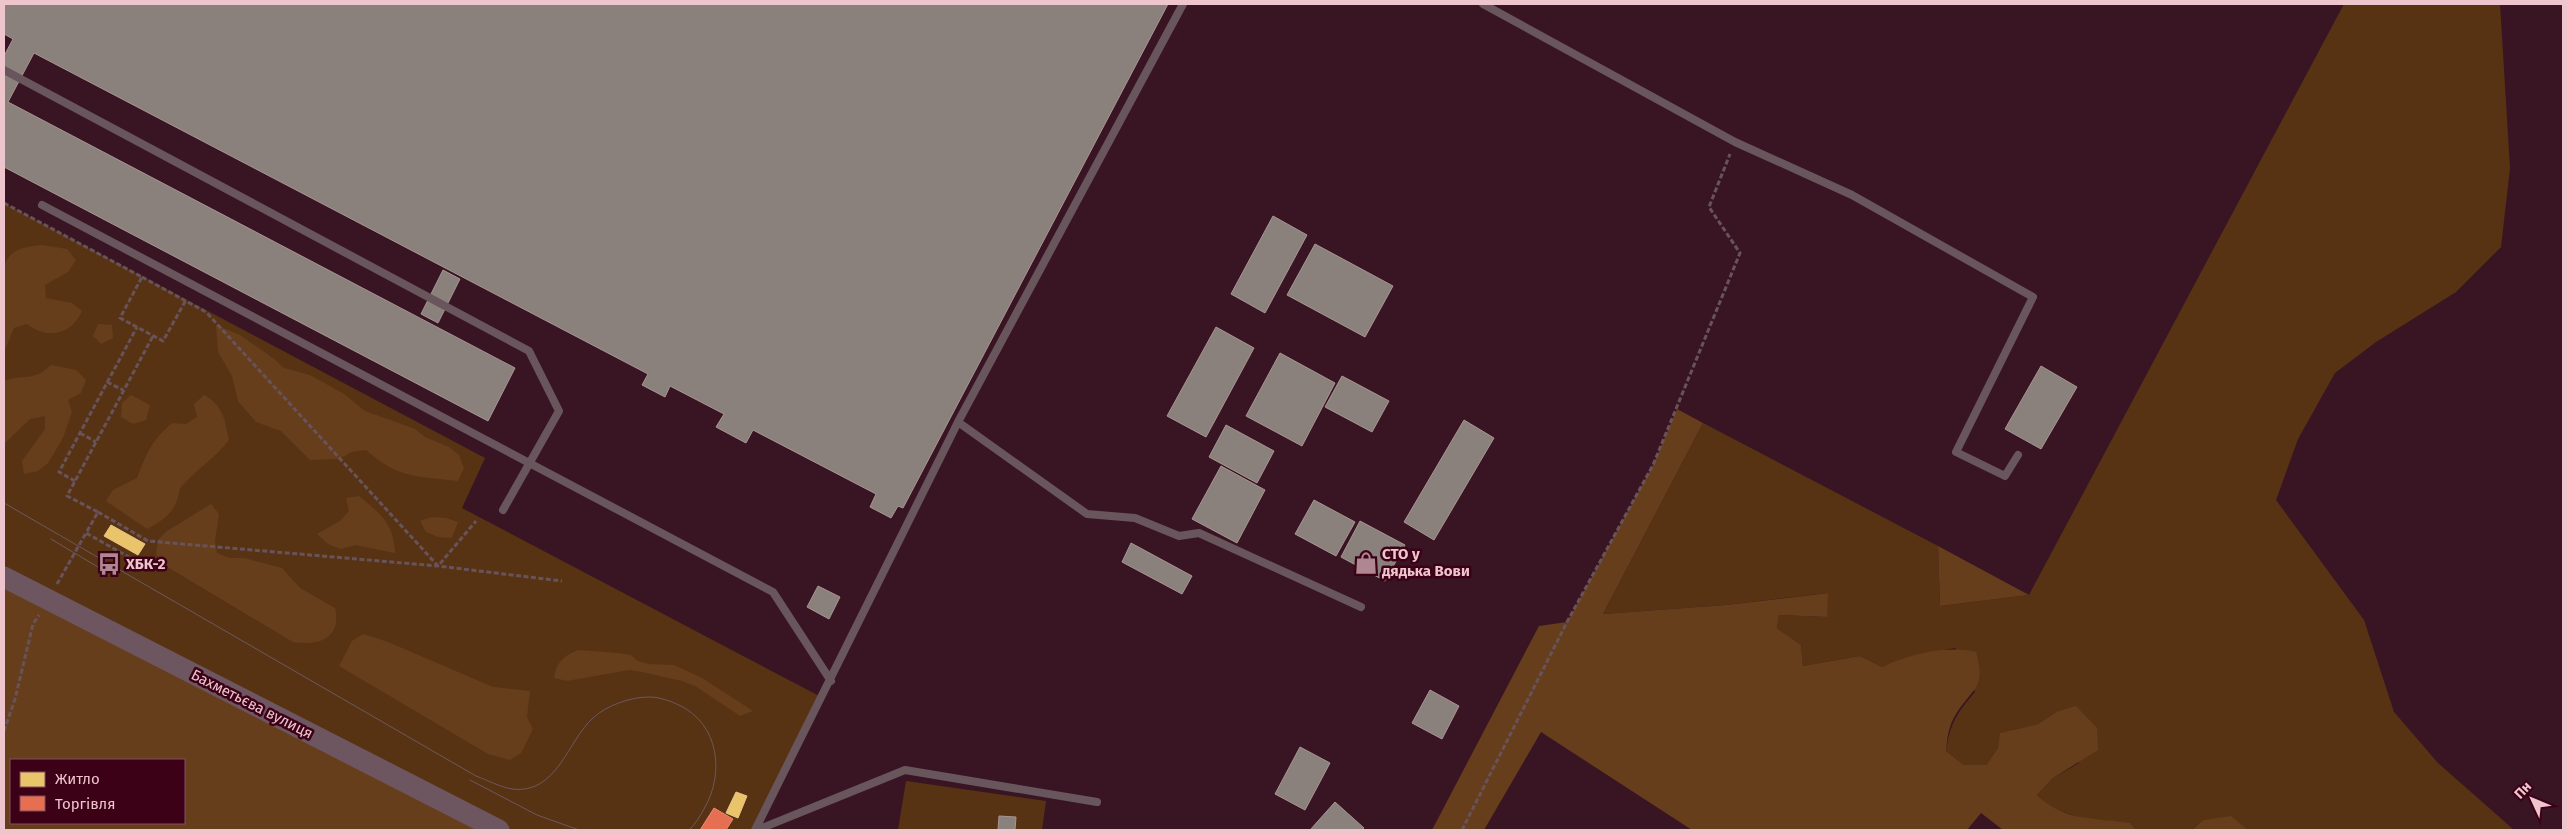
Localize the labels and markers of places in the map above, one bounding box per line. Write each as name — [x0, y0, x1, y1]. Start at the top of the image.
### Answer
place label: СТО у дядька Вови — [1382, 545, 1470, 580]
shop icon: СТО у дядька Вови — [1353, 550, 1379, 576]
bus stop icon: ХБК-2 — [96, 551, 122, 577]
place label: ХБК-2 — [125, 555, 166, 573]

